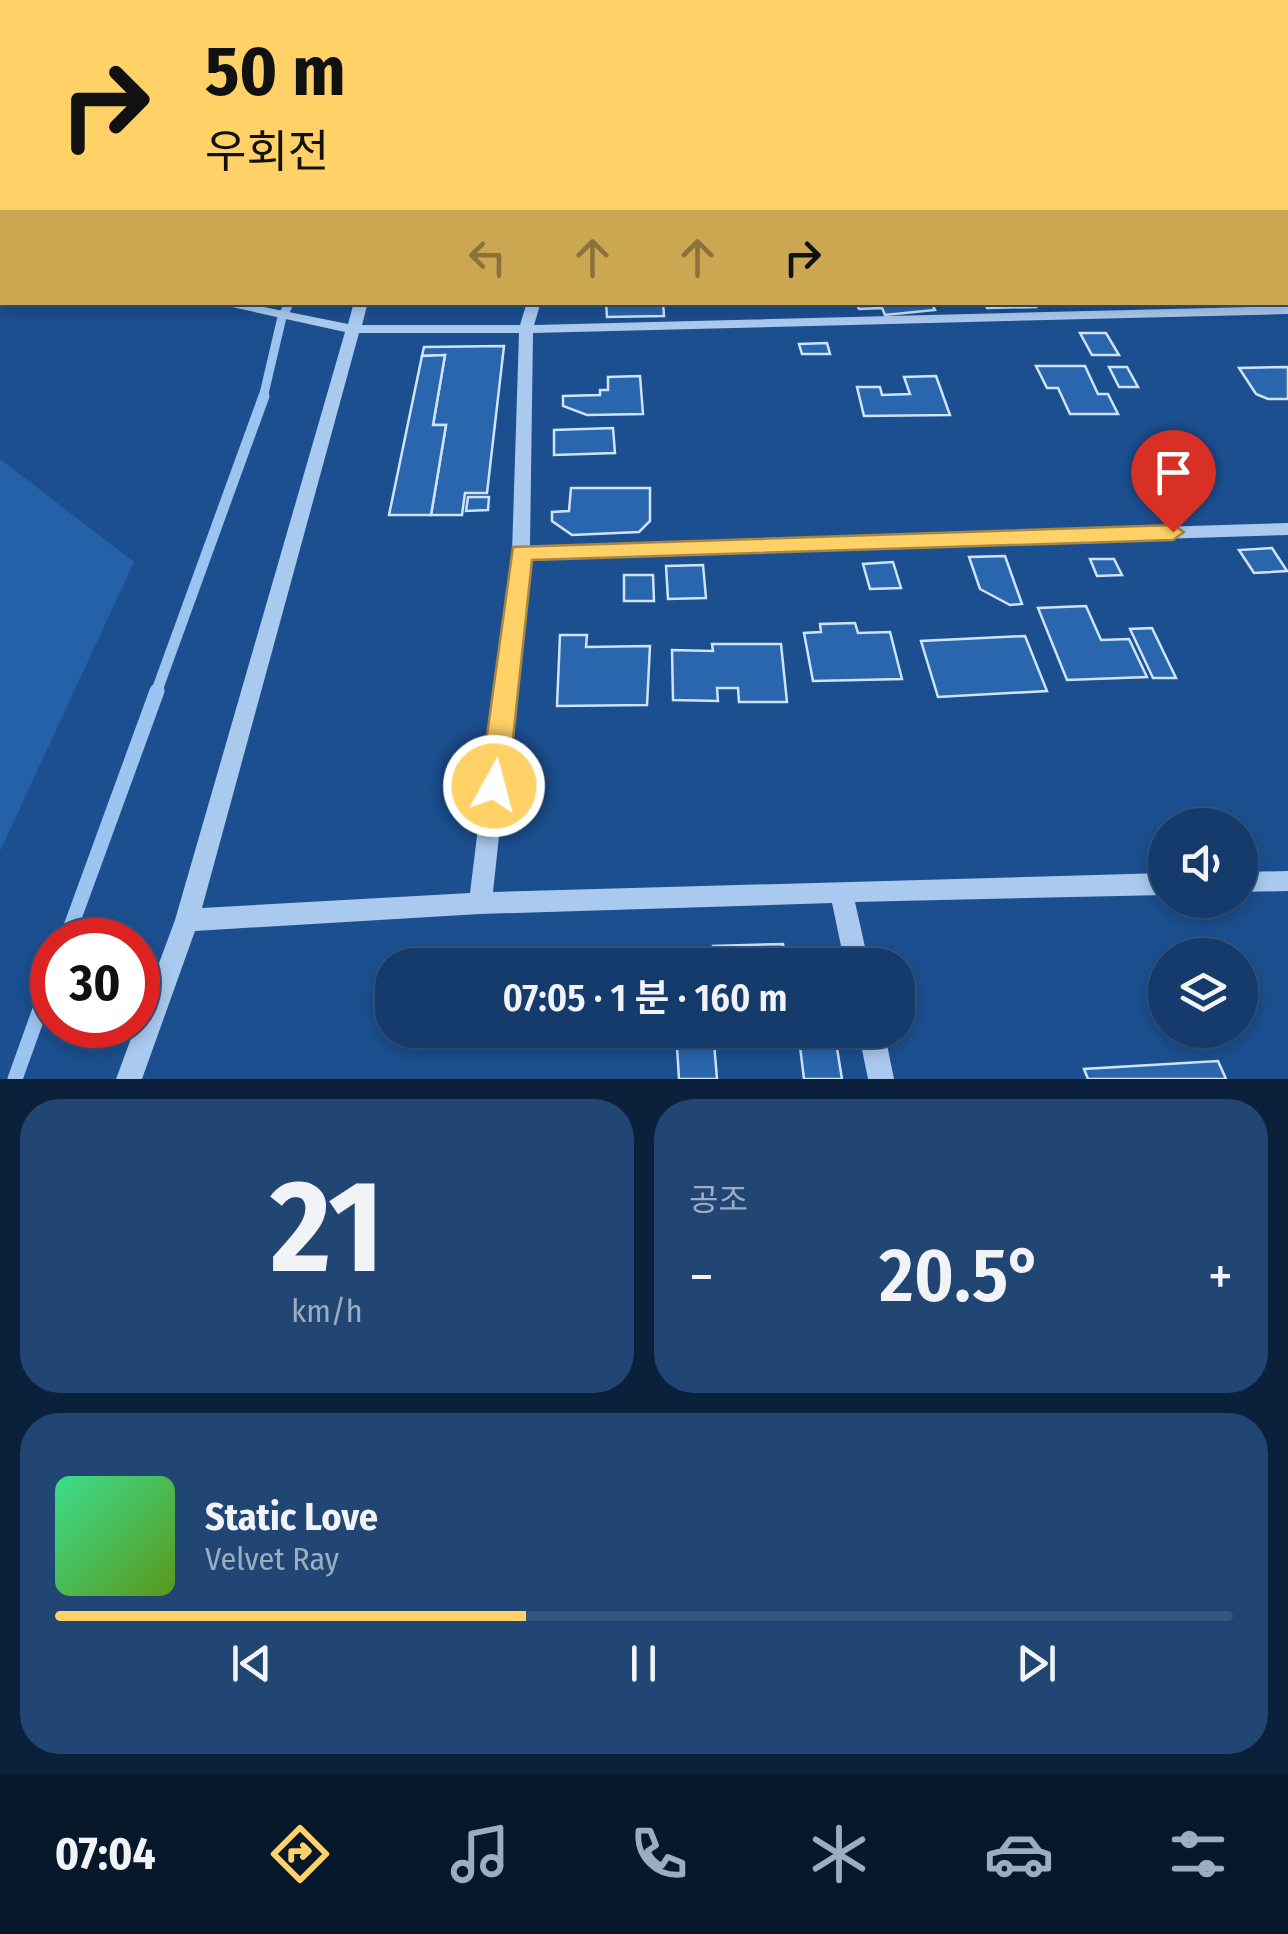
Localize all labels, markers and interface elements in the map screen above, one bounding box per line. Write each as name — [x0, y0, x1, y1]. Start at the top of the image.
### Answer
text: 50 m — [205, 30, 346, 114]
icon: right — [40, 40, 170, 170]
text: 우회전 — [205, 125, 329, 179]
icon: left — [460, 230, 515, 285]
icon: ahead — [565, 230, 620, 285]
icon: ahead — [670, 230, 725, 285]
icon: right — [775, 230, 830, 285]
pin — [1131, 430, 1216, 533]
icon: arrive — [1146, 445, 1201, 500]
position arrow — [442, 734, 546, 838]
map controls — [1148, 808, 1258, 1048]
button: sound — [1148, 808, 1258, 918]
speed limit sign: 30 — [30, 918, 160, 1048]
button: layers — [1148, 938, 1258, 1048]
text: 07:05 · 1 분 · 160 m — [502, 975, 788, 1021]
text: 21 — [271, 1149, 383, 1305]
text: 공조 — [689, 1181, 748, 1219]
text: 20.5° — [879, 1231, 1043, 1321]
text: − — [689, 1244, 714, 1310]
text: + — [1208, 1244, 1233, 1310]
text: km/h — [291, 1292, 363, 1330]
text: Static Love — [205, 1494, 378, 1540]
text: Velvet Ray — [205, 1540, 339, 1578]
icon: previous — [224, 1636, 279, 1691]
icon: pause — [616, 1636, 671, 1691]
icon: next — [1009, 1636, 1064, 1691]
icon: directions — [265, 1819, 335, 1889]
icon: music — [445, 1819, 515, 1889]
icon: phone — [624, 1819, 694, 1889]
icon: climate — [804, 1819, 874, 1889]
icon: car — [984, 1819, 1054, 1889]
icon: filters — [1163, 1819, 1233, 1889]
text: 07:04 — [55, 1827, 156, 1881]

